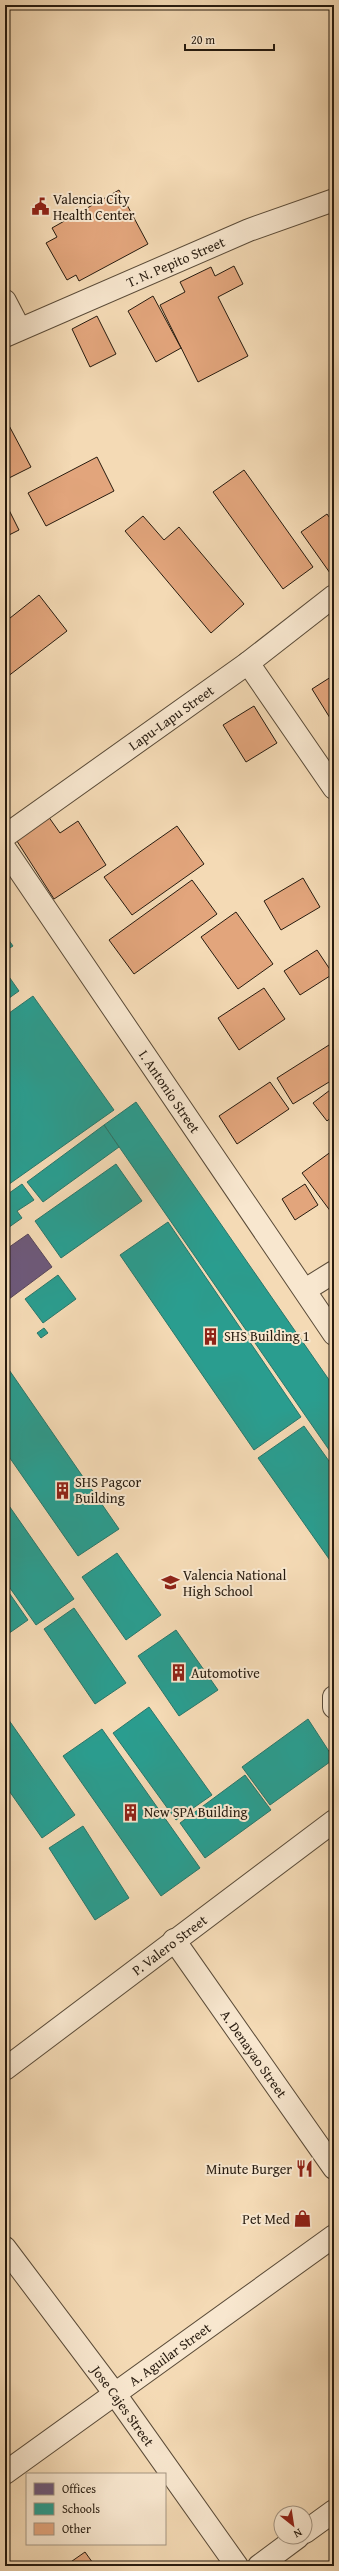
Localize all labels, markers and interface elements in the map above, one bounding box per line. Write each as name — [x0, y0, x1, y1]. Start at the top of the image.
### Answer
scale bar — [185, 26, 274, 52]
text: 20 m — [191, 31, 215, 48]
place label: Valencia City Health Center — [53, 189, 135, 225]
public building icon: Valencia City Health Center — [30, 197, 50, 217]
street label: T. N. Pepito Street — [123, 232, 228, 292]
street label: Lapu-Lapu Street — [124, 680, 218, 755]
street label: I. Antonio Street — [134, 1046, 205, 1137]
building icon: SHS Building 1 — [201, 1326, 221, 1346]
place label: SHS Building 1 — [224, 1326, 309, 1346]
place label: SHS Pagcor Building — [75, 1472, 142, 1508]
building icon: SHS Pagcor Building — [52, 1480, 72, 1500]
place label: Valencia National High School — [183, 1565, 286, 1601]
school or university icon: Valencia National High School — [160, 1573, 180, 1593]
building icon: Automotive — [168, 1663, 188, 1683]
place label: Automotive — [191, 1663, 260, 1683]
building icon: New SPA Building — [121, 1802, 141, 1822]
place label: New SPA Building — [144, 1802, 247, 1822]
street label: P. Valero Street — [128, 1910, 211, 1980]
street label: A. Denayao Street — [216, 2006, 292, 2102]
place label: Minute Burger — [206, 2159, 292, 2179]
restaurant icon: Minute Burger — [295, 2159, 315, 2179]
place label: Pet Med — [242, 2209, 291, 2229]
shop icon: Pet Med — [293, 2209, 313, 2229]
street label: A. Aguilar Street — [125, 2318, 215, 2391]
street label: Jose Cajes Street — [86, 2360, 159, 2450]
legend — [26, 2473, 166, 2545]
text: Offices — [62, 2480, 96, 2497]
text: Schools — [62, 2500, 100, 2517]
north arrow — [273, 2505, 313, 2545]
text: Other — [62, 2520, 91, 2537]
text: N — [290, 2525, 305, 2543]

